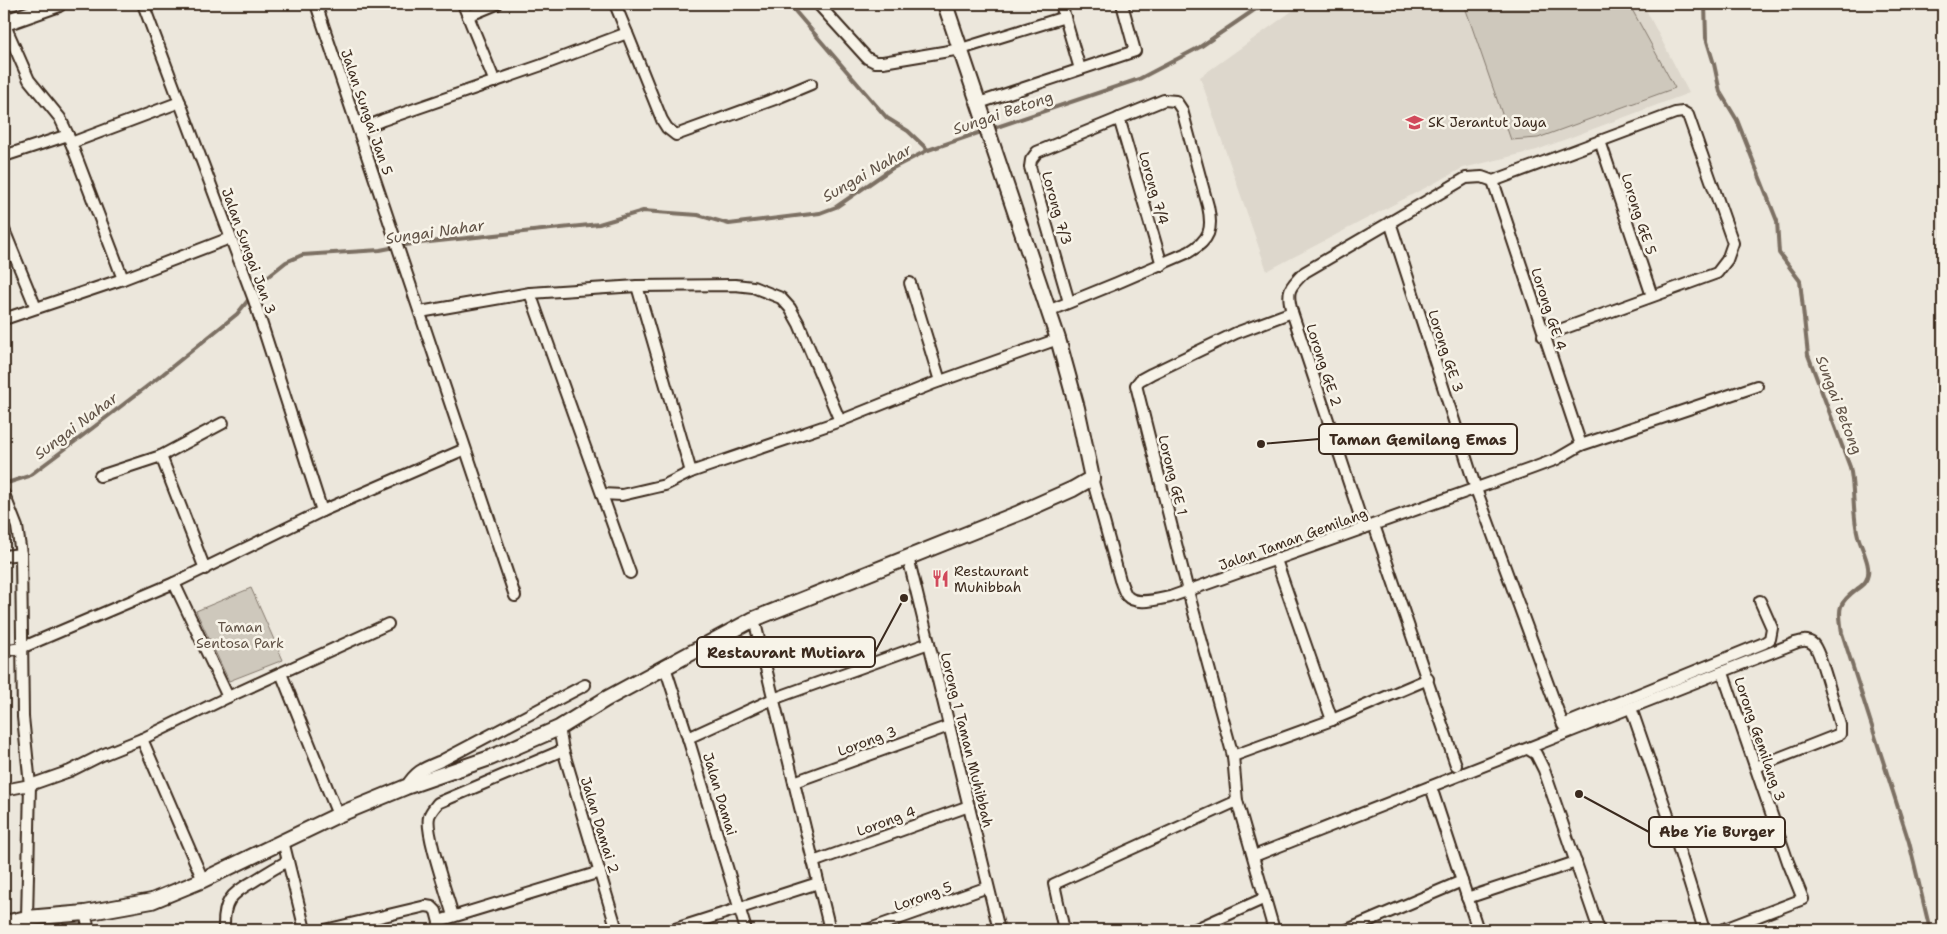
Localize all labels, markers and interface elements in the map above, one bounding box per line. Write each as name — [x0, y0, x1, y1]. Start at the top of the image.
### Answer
street label: Jalan Sungai Jan 5 — [337, 47, 397, 177]
water label: Sungai Betong — [950, 86, 1056, 140]
school or university icon: SK Jerantut Jaya — [1404, 112, 1424, 132]
place label: SK Jerantut Jaya — [1428, 113, 1547, 131]
water label: Sungai Nahar — [819, 139, 916, 207]
street label: Lorong 7/4 — [1135, 149, 1173, 227]
street label: Lorong 7/3 — [1038, 169, 1076, 247]
street label: Lorong GE 5 — [1617, 171, 1661, 257]
street label: Jalan Sungai Jan 3 — [218, 185, 280, 317]
water label: Sungai Nahar — [384, 215, 487, 249]
street label: Lorong GE 4 — [1527, 265, 1571, 353]
street label: Lorong GE 3 — [1424, 307, 1468, 395]
street label: Lorong GE 2 — [1302, 321, 1346, 409]
water label: Sungai Betong — [1811, 353, 1867, 457]
water label: Sungai Nahar — [30, 387, 123, 464]
callout: Taman Gemilang Emas — [1319, 424, 1517, 454]
text: Taman Gemilang Emas — [1329, 430, 1507, 450]
street label: Lorong GE 1 — [1154, 433, 1192, 517]
street label: Jalan Taman Gemilang — [1216, 504, 1370, 574]
place label: Restaurant Muhibbah — [954, 562, 1029, 596]
restaurant icon: Restaurant Muhibbah — [930, 569, 950, 589]
park label: Taman Sentosa Park — [196, 618, 284, 652]
callout: Restaurant Mutiara — [697, 637, 875, 667]
text: Restaurant Mutiara — [707, 643, 866, 663]
street label: Lorong 1 Taman Muhibbah — [937, 651, 997, 829]
street label: Lorong Gemilang 3 — [1730, 674, 1790, 804]
street label: Lorong 3 — [835, 722, 899, 760]
street label: Jalan Damai — [699, 751, 741, 837]
street label: Jalan Damai 2 — [577, 775, 623, 875]
street label: Lorong 4 — [854, 802, 918, 840]
callout: Abe Yie Burger — [1649, 817, 1785, 847]
text: Abe Yie Burger — [1659, 822, 1775, 842]
street label: Lorong 5 — [892, 877, 954, 915]

